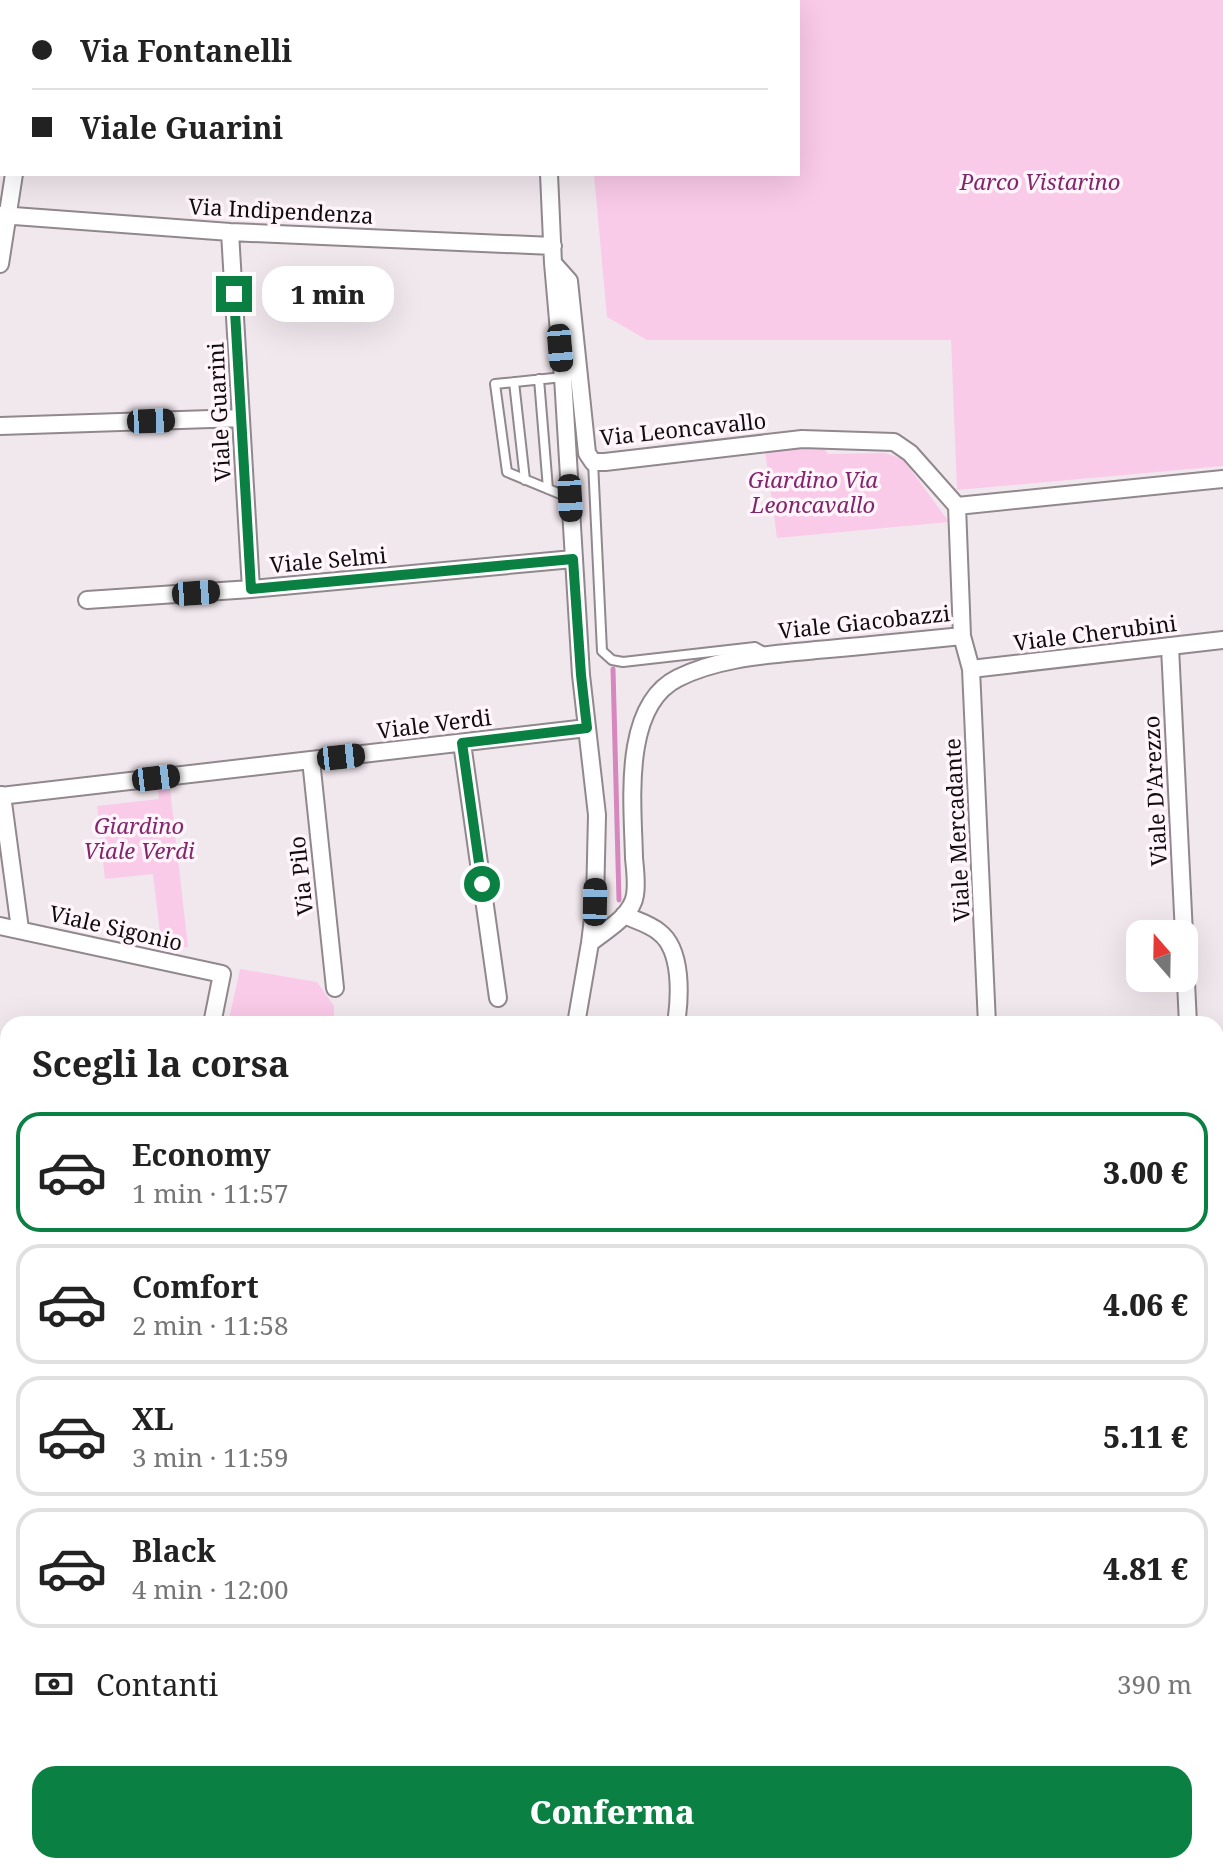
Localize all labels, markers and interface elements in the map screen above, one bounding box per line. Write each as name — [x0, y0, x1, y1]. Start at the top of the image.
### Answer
text: Via Fontanelli — [80, 30, 292, 71]
text: Viale Guarini — [80, 107, 283, 148]
park label: Parco Vistarino — [959, 166, 1120, 196]
street label: Via Indipendenza — [188, 190, 374, 230]
callout: 1 min — [262, 266, 394, 322]
route end — [216, 276, 252, 312]
text: 1 min — [291, 276, 365, 312]
car — [546, 323, 574, 373]
street label: Viale Guarini — [199, 342, 237, 482]
street label: Via Leoncavallo — [598, 404, 768, 452]
car — [127, 408, 175, 434]
park label: Giardino Via Leoncavallo — [748, 464, 878, 519]
car — [557, 473, 583, 523]
street label: Viale Selmi — [268, 539, 387, 579]
car — [171, 579, 221, 607]
street label: Viale Giacobazzi — [776, 597, 951, 645]
street label: Viale Cherubini — [1012, 607, 1178, 657]
street label: Viale Verdi — [375, 701, 493, 745]
street label: Viale D'Arezzo — [1135, 715, 1173, 867]
street label: Viale Mercadante — [936, 737, 976, 923]
car — [316, 743, 366, 771]
car — [131, 763, 181, 793]
park label: Giardino Viale Verdi — [83, 810, 195, 865]
street label: Via Pilo — [281, 835, 319, 917]
route start — [464, 866, 500, 902]
car — [583, 878, 607, 926]
street label: Viale Sigonio — [47, 897, 186, 957]
north arrow — [1126, 920, 1198, 992]
map controls — [1126, 920, 1198, 992]
text: Scegli la corsa — [32, 1039, 290, 1088]
text: Economy — [132, 1134, 271, 1175]
icon: car — [36, 1136, 108, 1208]
text: 3.00 € — [1103, 1152, 1188, 1193]
text: 1 min · 11:57 — [132, 1175, 289, 1211]
text: Comfort — [132, 1266, 259, 1307]
icon: car — [36, 1268, 108, 1340]
text: 4.06 € — [1103, 1284, 1188, 1325]
text: 2 min · 11:58 — [132, 1307, 289, 1343]
text: XL — [132, 1398, 174, 1439]
icon: car — [36, 1400, 108, 1472]
text: 5.11 € — [1103, 1416, 1188, 1457]
text: 3 min · 11:59 — [132, 1439, 289, 1475]
text: Black — [132, 1530, 216, 1571]
icon: car — [36, 1532, 108, 1604]
text: 4.81 € — [1103, 1548, 1188, 1589]
text: 4 min · 12:00 — [132, 1571, 289, 1607]
icon: cash — [32, 1662, 76, 1706]
text: Contanti — [96, 1664, 218, 1705]
text: 390 m — [1117, 1666, 1192, 1702]
button: Conferma — [32, 1766, 1192, 1858]

